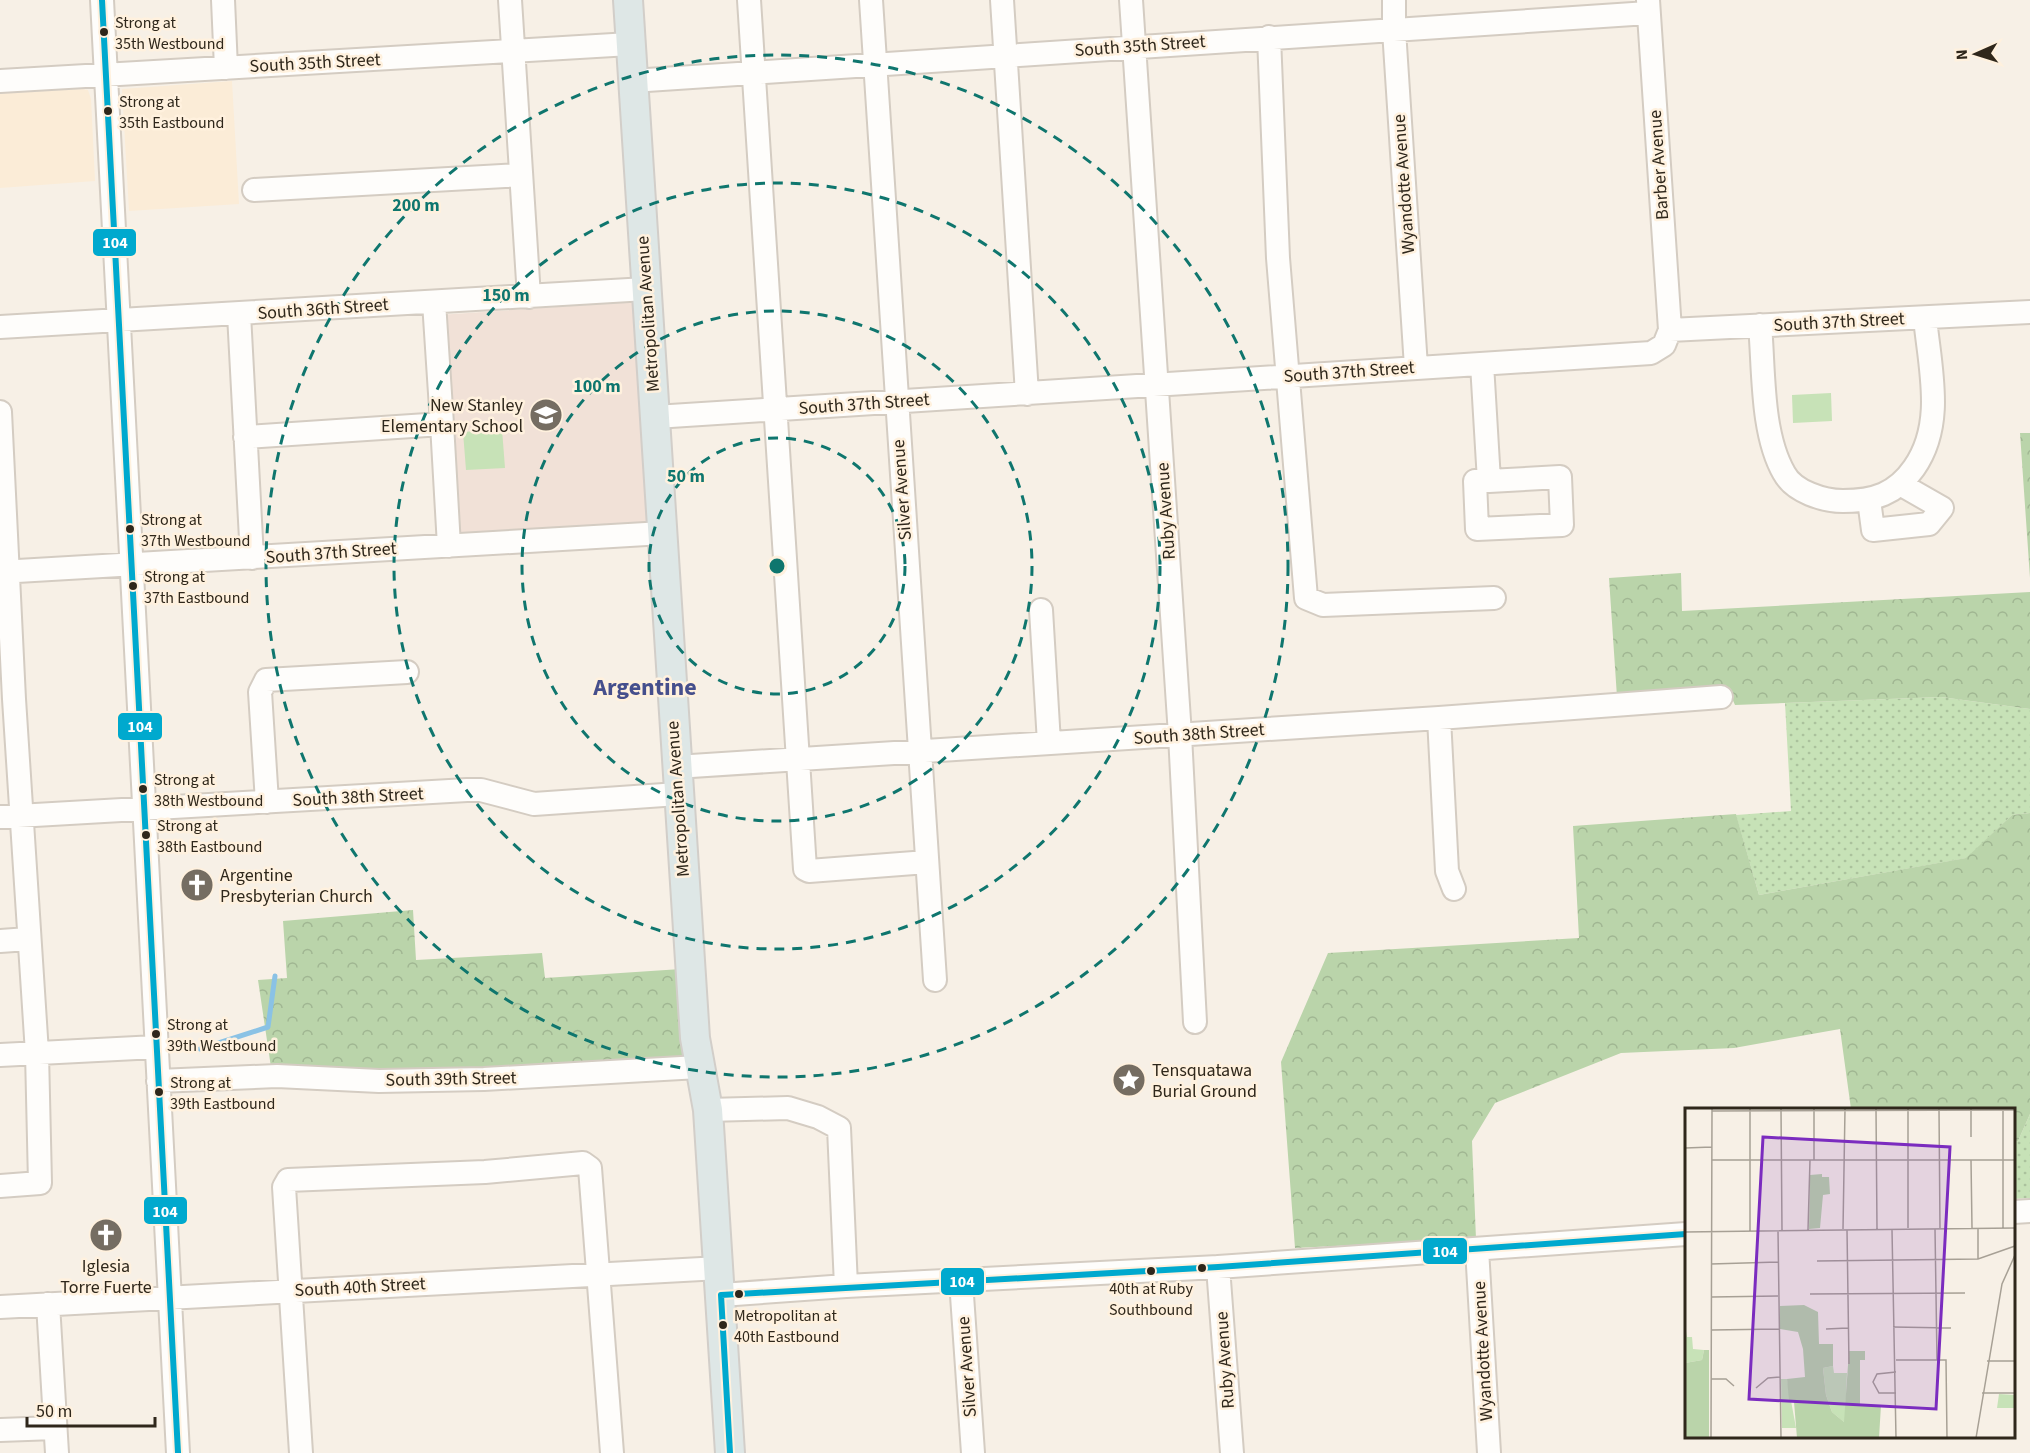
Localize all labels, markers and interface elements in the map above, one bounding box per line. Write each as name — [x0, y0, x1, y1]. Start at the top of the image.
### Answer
place label: Strong at 35th Westbound — [115, 12, 224, 55]
north arrow — [1946, 24, 2006, 84]
marker: Strong at 35th Westbound — [98, 26, 110, 38]
street label: South 35th Street — [1074, 29, 1206, 63]
street label: South 35th Street — [249, 47, 381, 79]
text: N — [1951, 49, 1973, 61]
place label: Strong at 35th Eastbound — [119, 91, 224, 134]
marker: Strong at 35th Eastbound — [102, 105, 114, 117]
street label: Barber Avenue — [1643, 109, 1675, 221]
street label: Wyandotte Avenue — [1387, 113, 1421, 255]
text: 200 m — [392, 193, 440, 218]
line badge: 104 — [92, 228, 137, 257]
text: 104 — [102, 232, 128, 254]
street label: Metropolitan Avenue — [630, 235, 666, 393]
text: 150 m — [482, 283, 530, 308]
street label: South 36th Street — [257, 292, 389, 326]
street label: South 37th Street — [1773, 306, 1905, 338]
street label: South 37th Street — [1283, 355, 1415, 389]
text: 100 m — [573, 374, 621, 399]
street label: South 37th Street — [798, 387, 930, 421]
place label: New Stanley Elementary School — [381, 393, 524, 439]
school or university icon: New Stanley Elementary School — [528, 397, 564, 433]
street label: Silver Avenue — [886, 439, 918, 541]
street label: Ruby Avenue — [1150, 461, 1182, 560]
text: 50 m — [667, 464, 705, 489]
place label: Strong at 37th Westbound — [141, 509, 250, 552]
marker: Strong at 37th Westbound — [124, 523, 136, 535]
street label: South 37th Street — [265, 536, 397, 570]
centre of rings — [767, 556, 787, 576]
place label: Strong at 37th Eastbound — [144, 566, 249, 609]
marker: Strong at 37th Eastbound — [127, 580, 139, 592]
district label: Argentine — [592, 670, 697, 705]
line badge: 104 — [117, 712, 163, 741]
text: 104 — [127, 716, 153, 738]
street label: South 38th Street — [1133, 717, 1265, 751]
street label: Metropolitan Avenue — [660, 720, 696, 878]
place label: Strong at 38th Westbound — [154, 769, 263, 812]
street label: South 38th Street — [292, 781, 424, 813]
marker: Strong at 38th Westbound — [137, 783, 149, 795]
place label: Strong at 38th Eastbound — [157, 815, 262, 858]
marker: Strong at 38th Eastbound — [140, 829, 152, 841]
place label: Argentine Presbyterian Church — [220, 863, 373, 909]
church icon: Argentine Presbyterian Church — [179, 867, 215, 903]
place label: Strong at 39th Westbound — [167, 1014, 276, 1057]
marker: Strong at 39th Westbound — [150, 1028, 162, 1040]
place label: Tensquatawa Burial Ground — [1152, 1058, 1257, 1104]
place icon: Tensquatawa Burial Ground — [1111, 1062, 1147, 1098]
street label: South 39th Street — [385, 1065, 517, 1093]
place label: Strong at 39th Eastbound — [170, 1072, 275, 1115]
marker: Strong at 39th Eastbound — [153, 1086, 165, 1098]
inset map — [1685, 1108, 2015, 1438]
line badge: 104 — [143, 1196, 188, 1225]
text: 104 — [152, 1201, 178, 1223]
church icon: Iglesia Torre Fuerte — [88, 1217, 124, 1253]
line badge: 104 — [1422, 1237, 1468, 1265]
text: 104 — [1432, 1241, 1458, 1263]
place label: Iglesia Torre Fuerte — [60, 1254, 152, 1300]
unlabelled marker — [1196, 1262, 1208, 1274]
marker: 40th at Ruby Southbound — [1145, 1265, 1157, 1277]
line badge: 104 — [940, 1267, 985, 1296]
street label: South 40th Street — [294, 1271, 426, 1303]
text: 104 — [949, 1271, 975, 1293]
place label: 40th at Ruby Southbound — [1109, 1278, 1193, 1321]
street label: Wyandotte Avenue — [1467, 1280, 1499, 1422]
unlabelled marker — [733, 1288, 745, 1300]
place label: Metropolitan at 40th Eastbound — [734, 1305, 839, 1348]
street label: Ruby Avenue — [1209, 1310, 1241, 1409]
street label: Silver Avenue — [951, 1316, 983, 1418]
marker: Metropolitan at 40th Eastbound — [717, 1319, 729, 1331]
scale bar — [27, 1390, 154, 1428]
text: 50 m — [36, 1399, 72, 1424]

